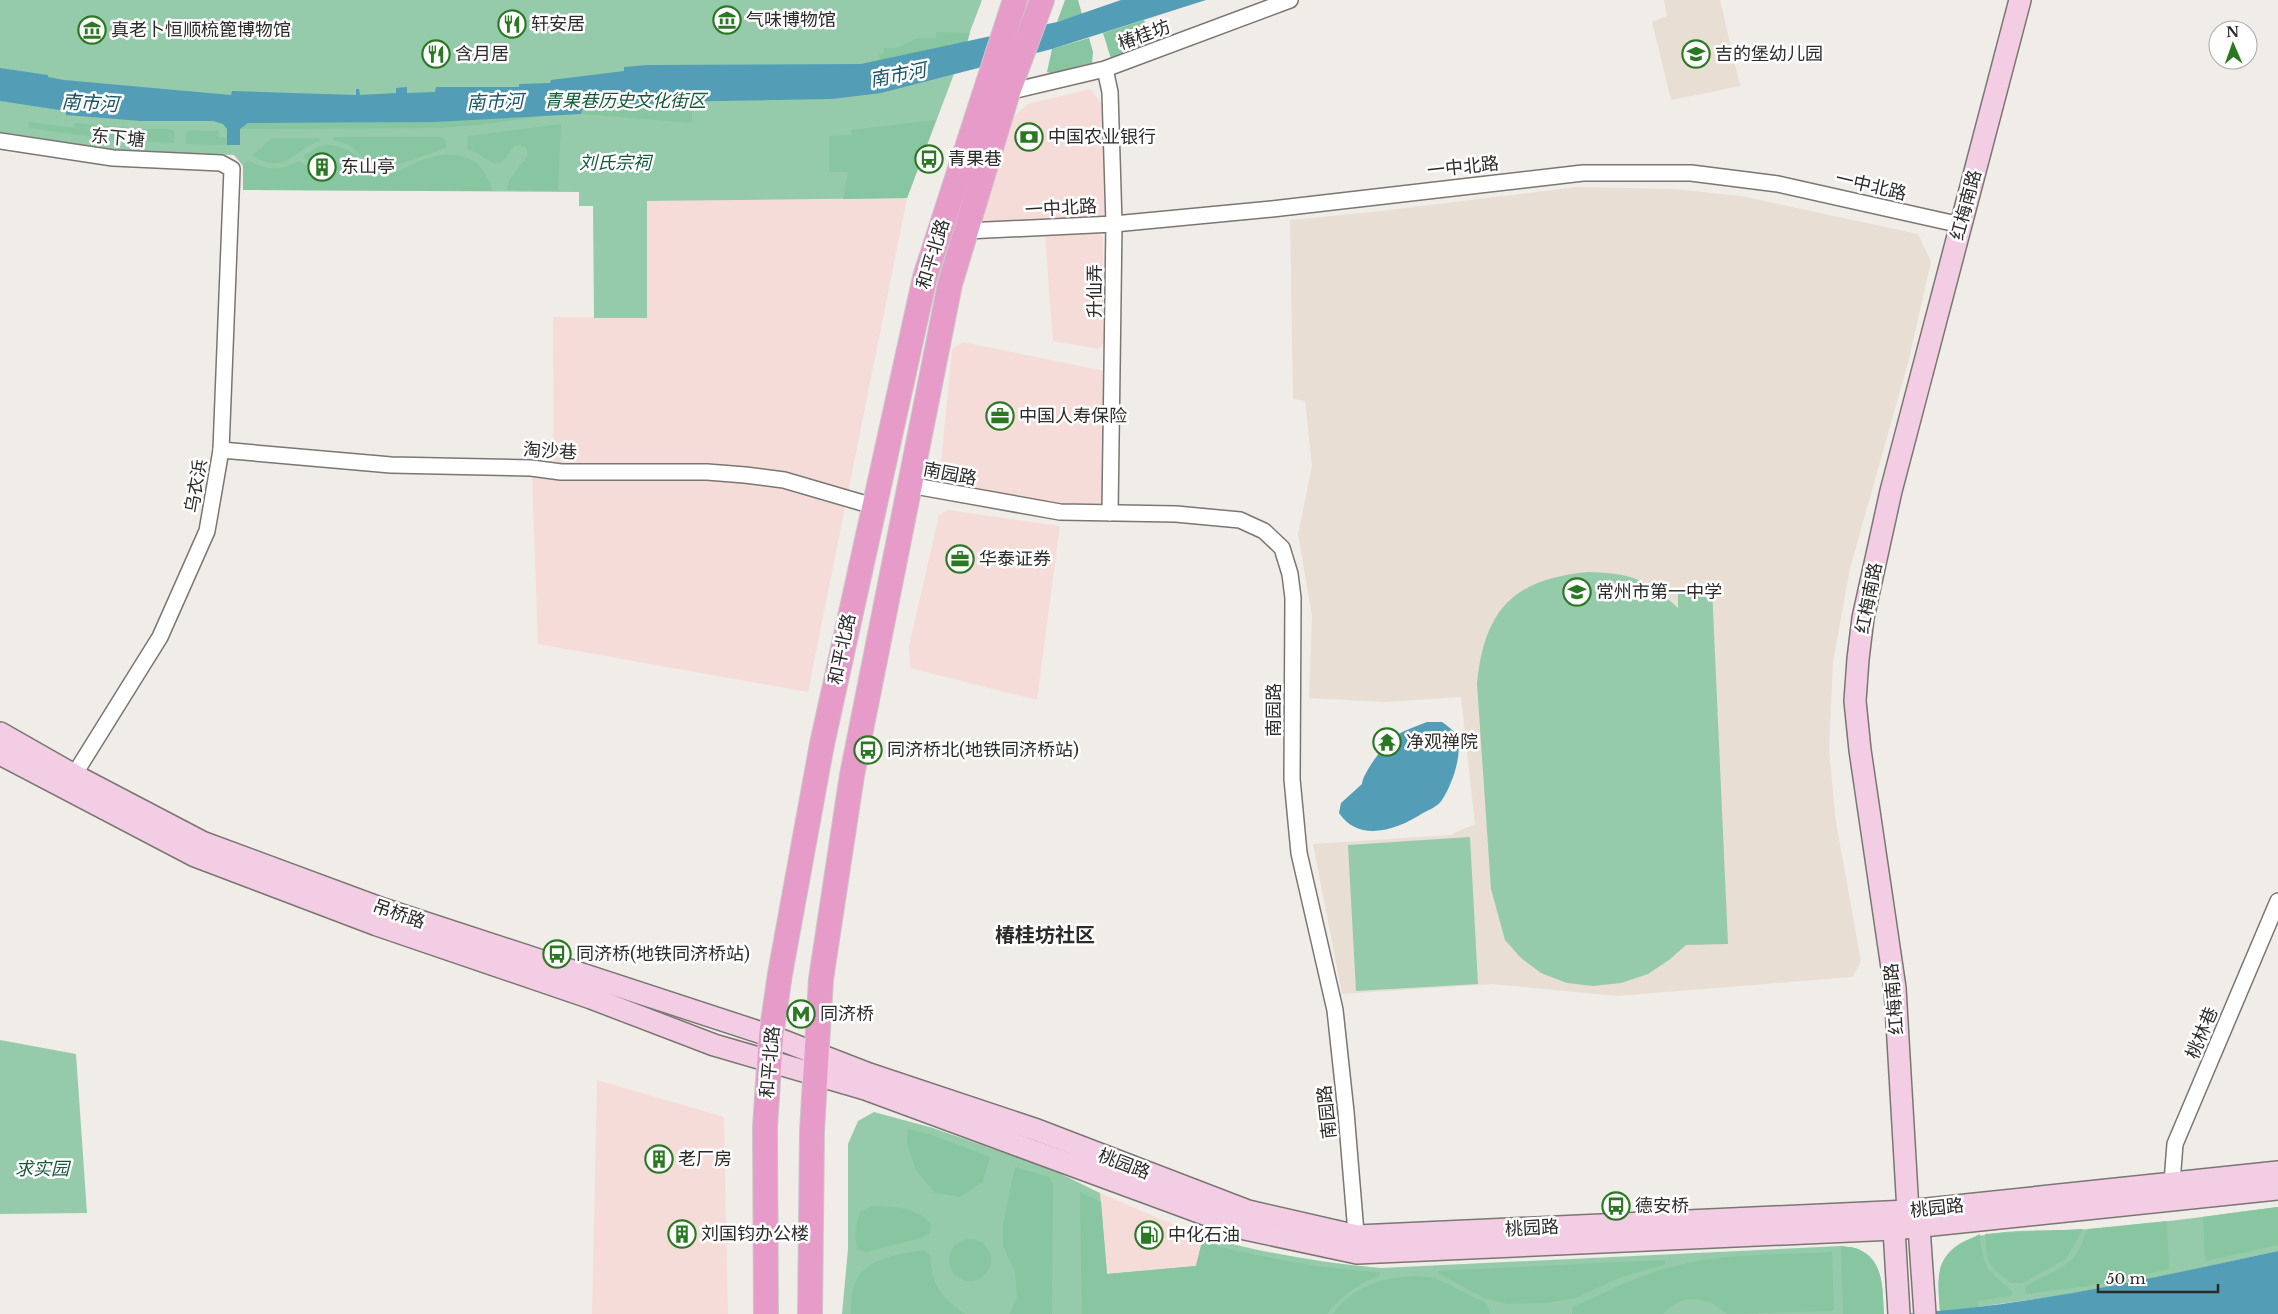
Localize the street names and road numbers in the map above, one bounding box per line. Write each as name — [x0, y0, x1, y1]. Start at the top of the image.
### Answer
street label: 椿桂坊 — [1115, 15, 1173, 55]
street label: 东下塘 — [90, 125, 146, 151]
street label: 一中北路 — [1426, 152, 1500, 182]
street label: 一中北路 — [1833, 167, 1909, 205]
street label: 红梅南路 — [1946, 167, 1986, 243]
street label: 一中北路 — [1024, 195, 1098, 221]
street label: 和平北路 — [912, 216, 954, 292]
street label: 升仙弄 — [1084, 264, 1106, 318]
street label: 淘沙巷 — [522, 439, 578, 463]
street label: 乌衣浜 — [180, 458, 212, 514]
street label: 南园路 — [921, 458, 979, 490]
street label: 红梅南路 — [1851, 561, 1887, 635]
street label: 和平北路 — [824, 611, 860, 687]
street label: 南园路 — [1263, 683, 1285, 737]
street label: 吊桥路 — [370, 895, 428, 933]
street label: 红梅南路 — [1880, 962, 1908, 1036]
street label: 桃林巷 — [2181, 1004, 2223, 1062]
street label: 和平北路 — [756, 1025, 784, 1099]
street label: 南园路 — [1313, 1084, 1341, 1140]
street label: 桃园路 — [1095, 1144, 1153, 1184]
street label: 桃园路 — [1909, 1194, 1965, 1222]
street label: 桃园路 — [1504, 1216, 1560, 1240]

